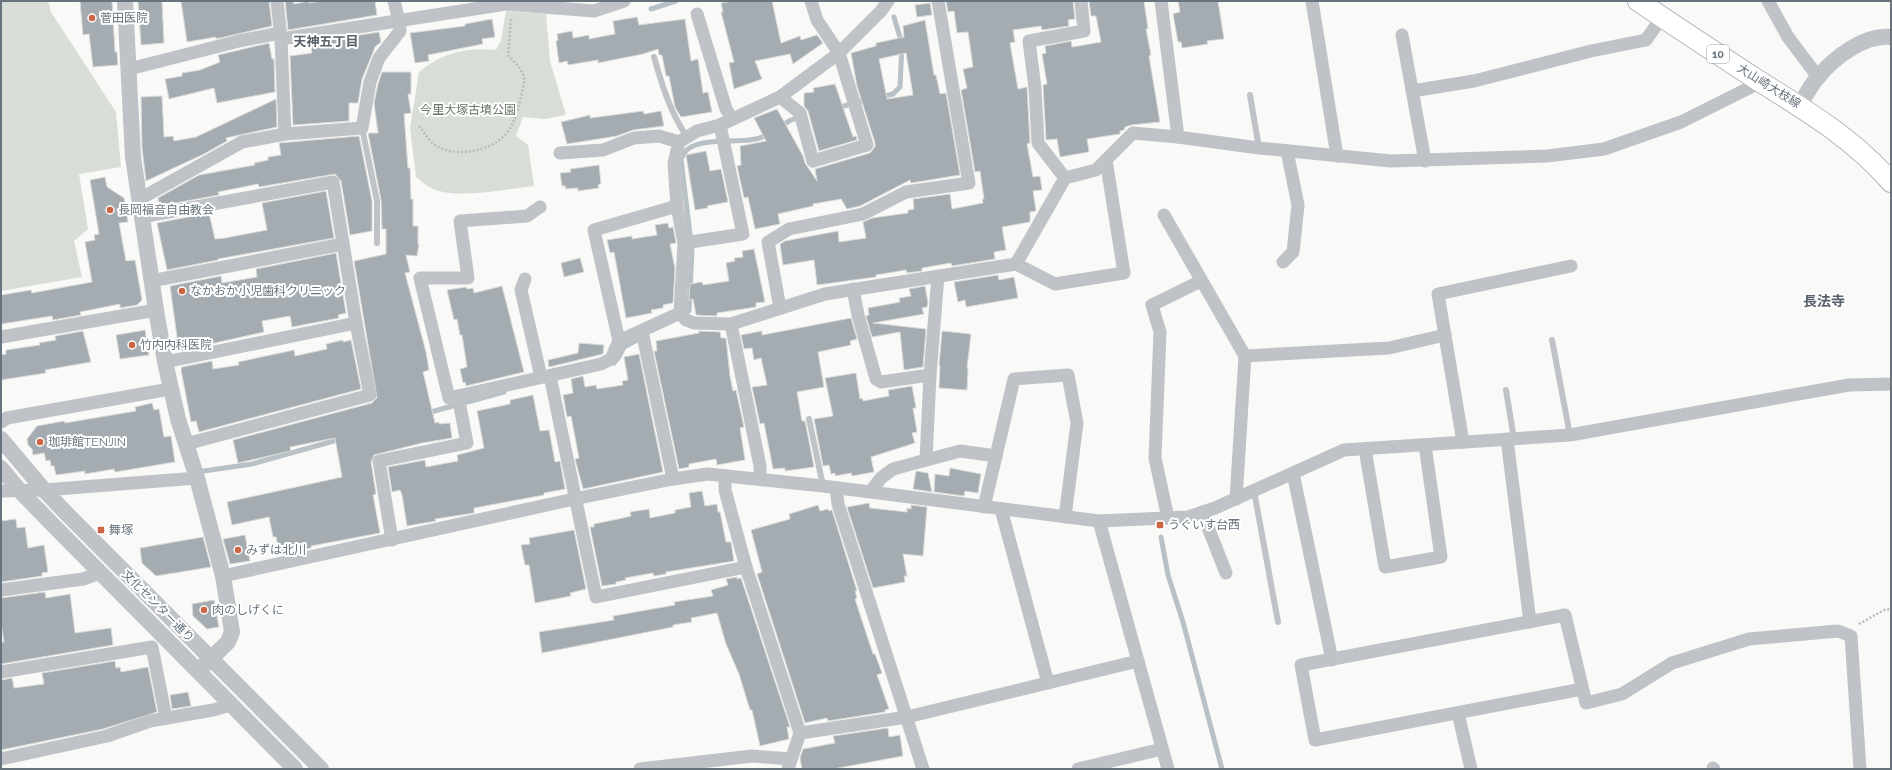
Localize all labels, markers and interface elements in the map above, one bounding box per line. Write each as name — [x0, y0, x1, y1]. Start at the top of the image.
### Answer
place label: 菅田医院 — [100, 11, 148, 25]
marker: 菅田医院 — [87, 13, 97, 23]
district label: 天神五丁目 — [293, 34, 359, 49]
road number: 10 — [1707, 45, 1729, 63]
street label: 大山崎大枝線 — [1735, 61, 1803, 111]
park label: 今里大塚古墳公園 — [420, 103, 516, 117]
place label: 長岡福音自由教会 — [118, 203, 214, 217]
marker: 長岡福音自由教会 — [105, 205, 115, 215]
place label: なかおか小児歯科クリニック — [190, 284, 346, 298]
marker: なかおか小児歯科クリニック — [177, 286, 187, 296]
district label: 長法寺 — [1803, 293, 1845, 309]
place label: 竹内内科医院 — [140, 338, 212, 352]
marker: 竹内内科医院 — [127, 340, 137, 350]
place label: 珈琲館TENJIN — [48, 435, 126, 449]
marker: 珈琲館TENJIN — [35, 437, 45, 447]
place label: うぐいす台西 — [1168, 518, 1240, 532]
marker: うぐいす台西 — [1155, 520, 1165, 530]
place label: 舞塚 — [109, 523, 133, 537]
marker: 舞塚 — [96, 525, 106, 535]
place label: みずは北川 — [246, 543, 306, 557]
marker: みずは北川 — [233, 545, 243, 555]
street label: 文化センター通り — [119, 567, 197, 645]
place label: 肉のしげくに — [212, 603, 284, 617]
marker: 肉のしげくに — [199, 605, 209, 615]

